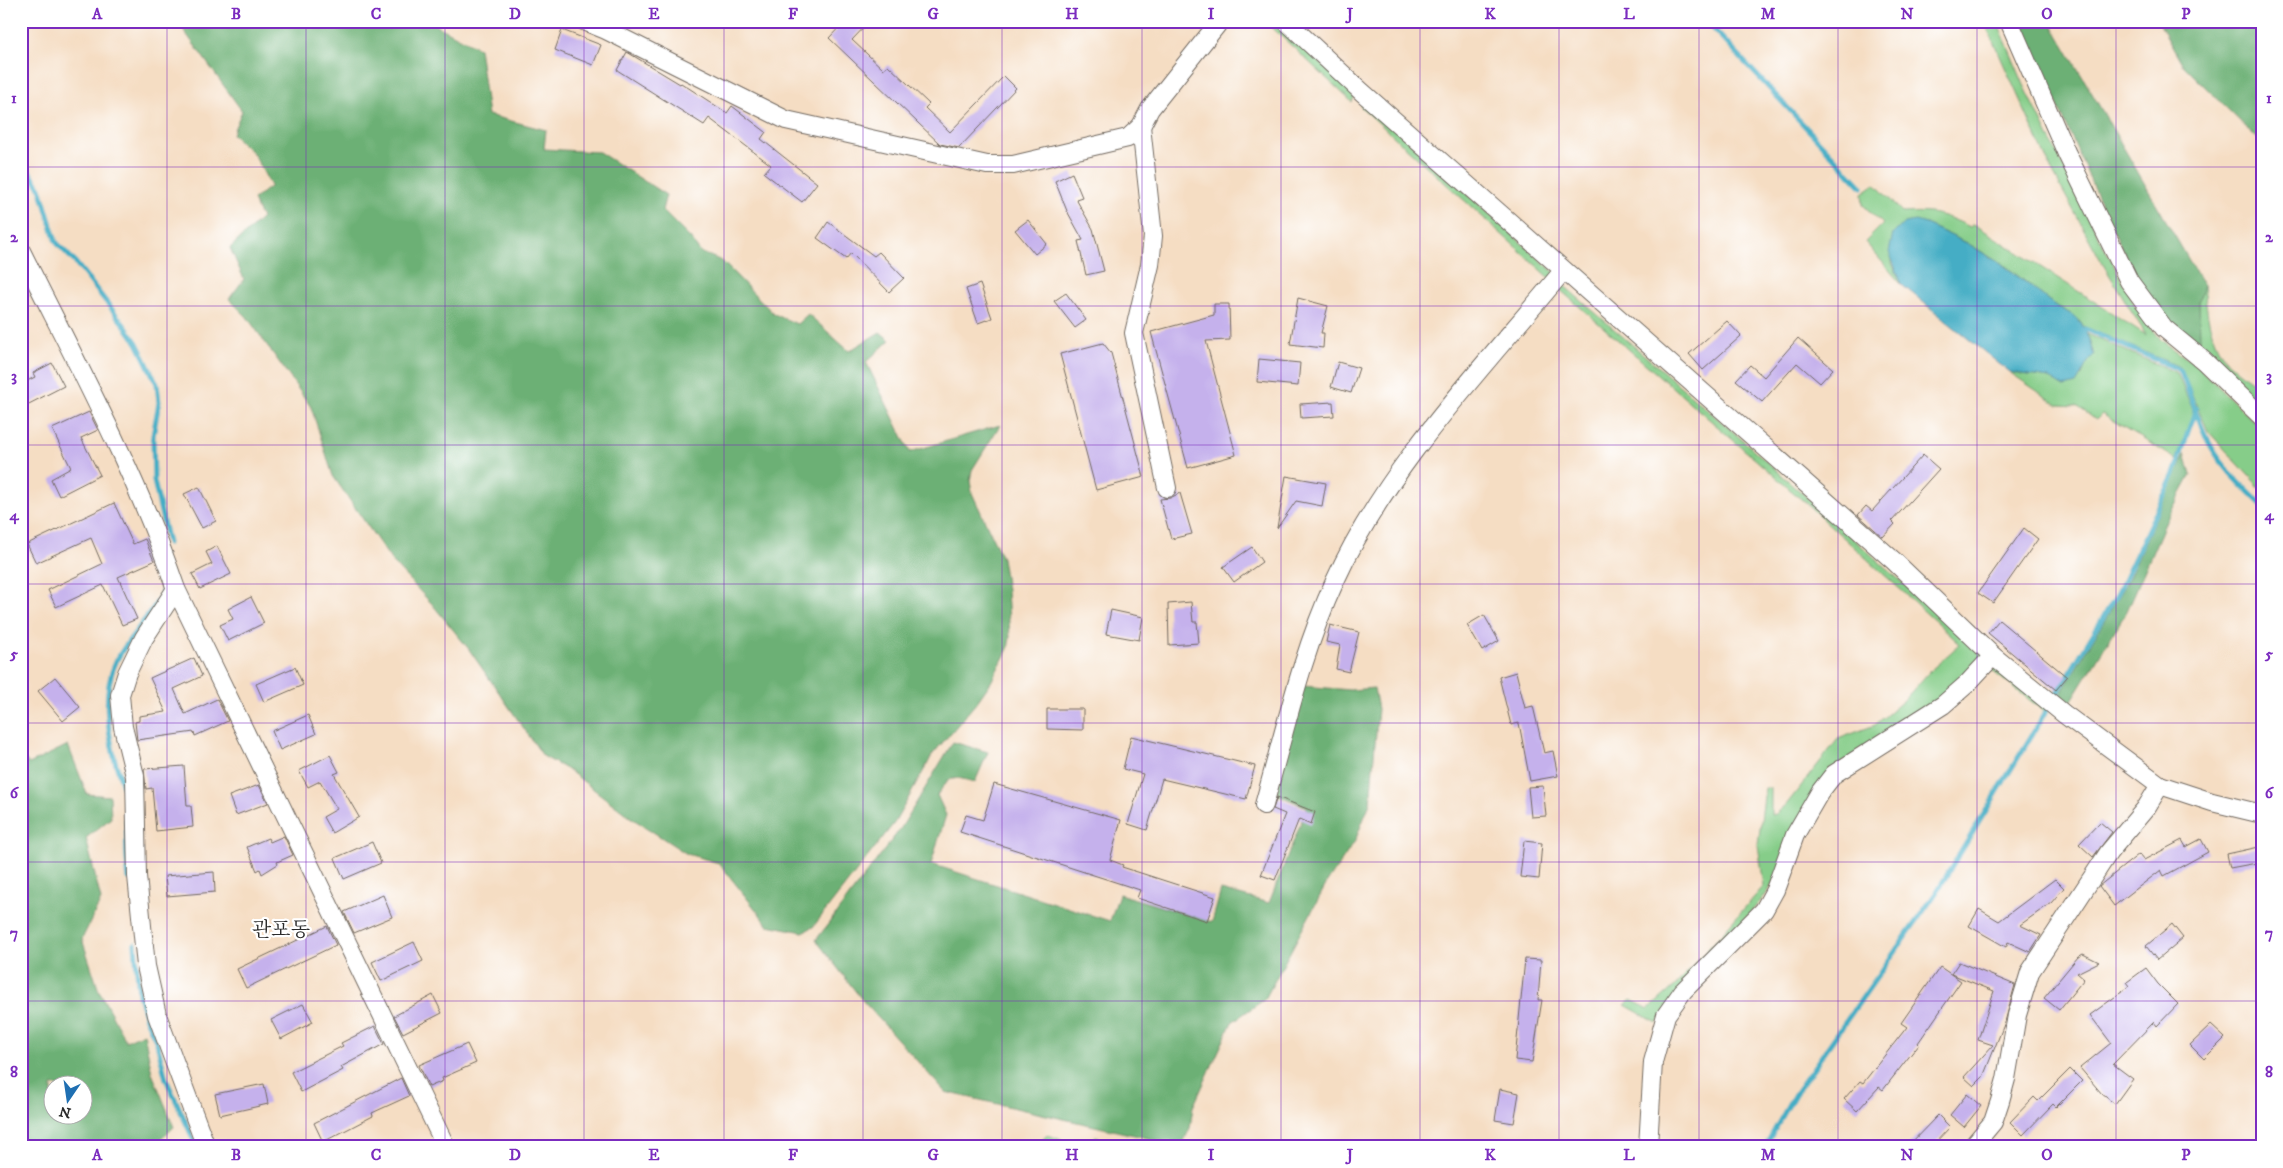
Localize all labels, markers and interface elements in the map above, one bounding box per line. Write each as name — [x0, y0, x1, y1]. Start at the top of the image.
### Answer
text: A — [91, 4, 103, 24]
text: B — [231, 4, 241, 24]
text: C — [371, 4, 381, 24]
text: D — [509, 4, 521, 24]
text: E — [648, 4, 660, 24]
text: F — [788, 4, 798, 24]
text: G — [927, 4, 939, 24]
text: H — [1065, 4, 1079, 24]
text: I — [1208, 4, 1215, 24]
text: J — [1345, 4, 1354, 24]
text: K — [1484, 4, 1496, 24]
text: L — [1623, 4, 1635, 24]
text: M — [1761, 4, 1776, 24]
text: N — [1900, 4, 1914, 24]
text: O — [2041, 4, 2053, 24]
text: P — [2181, 4, 2191, 24]
text: 1 — [11, 88, 17, 108]
text: 1 — [2266, 88, 2272, 108]
text: 2 — [10, 227, 19, 247]
text: 2 — [2265, 227, 2274, 247]
text: 3 — [11, 366, 17, 386]
text: 3 — [2266, 366, 2272, 386]
text: 4 — [8, 505, 19, 525]
text: 4 — [2263, 505, 2274, 525]
text: 5 — [9, 644, 18, 664]
text: 5 — [2264, 644, 2273, 664]
text: 6 — [10, 783, 20, 803]
text: 6 — [2265, 783, 2275, 803]
district label: 관포동 — [252, 918, 310, 943]
text: 7 — [10, 923, 18, 943]
text: 7 — [2265, 923, 2273, 943]
text: 8 — [10, 1062, 18, 1082]
text: 8 — [2265, 1062, 2273, 1082]
north arrow — [42, 1076, 92, 1126]
text: N — [57, 1102, 73, 1122]
text: A — [91, 1145, 103, 1165]
text: B — [231, 1145, 241, 1165]
text: C — [371, 1145, 381, 1165]
text: D — [509, 1145, 521, 1165]
text: E — [648, 1145, 660, 1165]
text: F — [788, 1145, 798, 1165]
text: G — [927, 1145, 939, 1165]
text: H — [1065, 1145, 1079, 1165]
text: I — [1208, 1145, 1215, 1165]
text: J — [1345, 1145, 1354, 1165]
text: K — [1484, 1145, 1496, 1165]
text: L — [1623, 1145, 1635, 1165]
text: M — [1761, 1145, 1776, 1165]
text: N — [1900, 1145, 1914, 1165]
text: O — [2041, 1145, 2053, 1165]
text: P — [2181, 1145, 2191, 1165]

